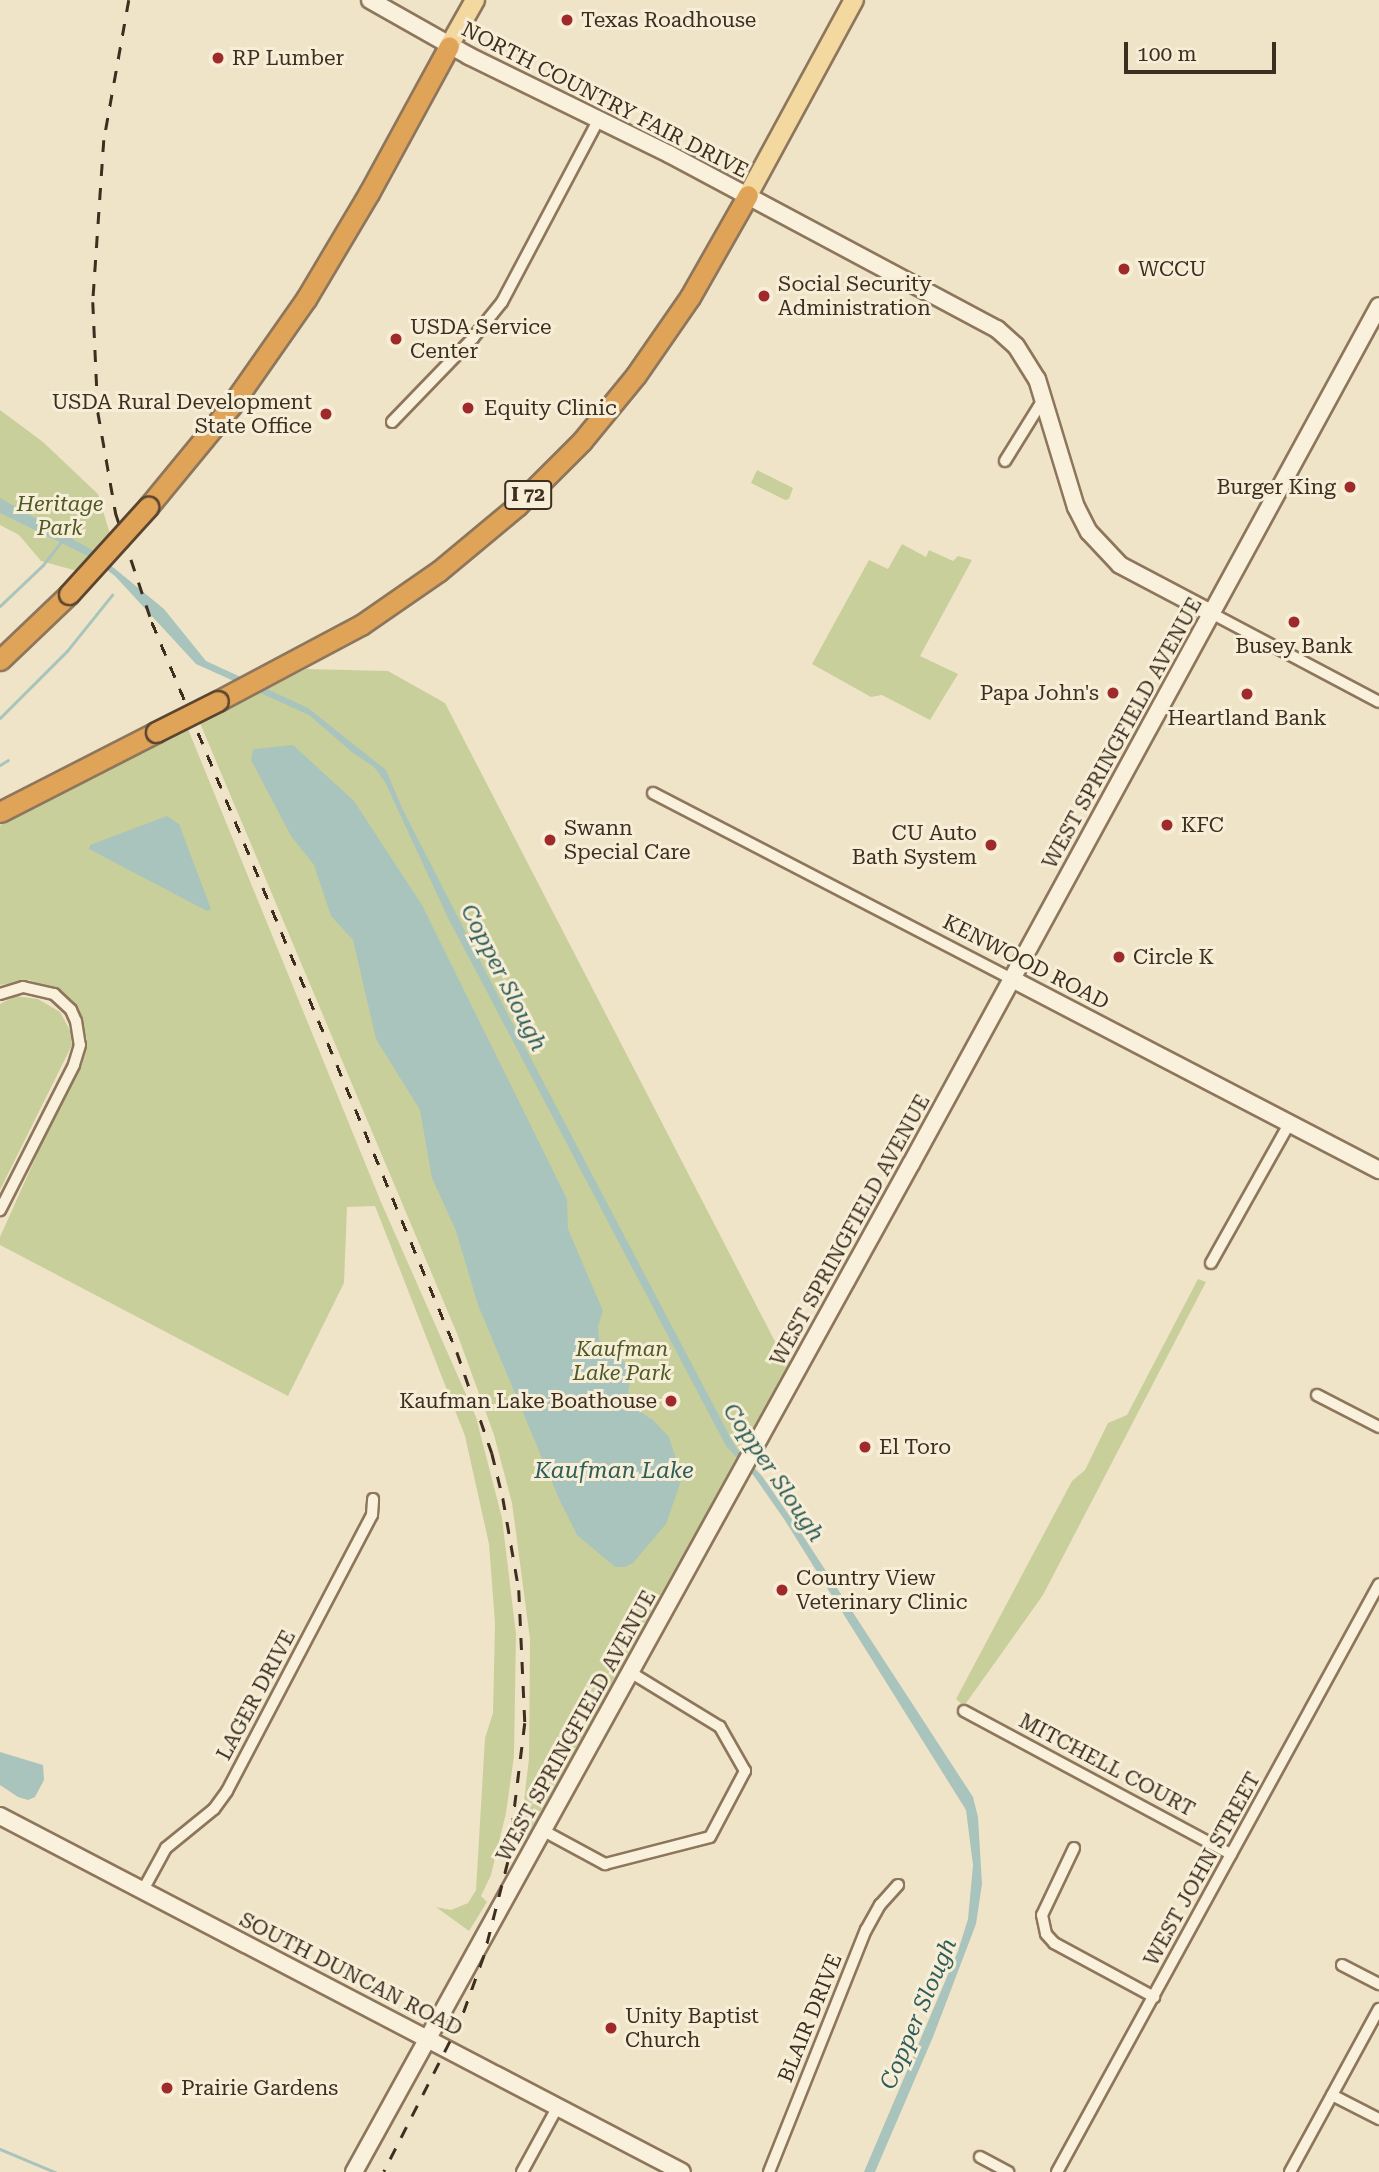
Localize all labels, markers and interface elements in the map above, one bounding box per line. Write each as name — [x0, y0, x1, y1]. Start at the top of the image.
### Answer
place label: Texas Roadhouse — [581, 7, 756, 33]
marker: Texas Roadhouse — [559, 12, 575, 28]
street label: NORTH COUNTRY FAIR DRIVE — [457, 16, 753, 184]
scale bar — [1127, 28, 1279, 72]
text: 100 m — [1137, 42, 1197, 66]
place label: RP Lumber — [232, 45, 344, 71]
marker: RP Lumber — [210, 50, 226, 66]
place label: WCCU — [1138, 256, 1206, 282]
marker: WCCU — [1116, 261, 1132, 277]
place label: Social Security Administration — [778, 271, 932, 321]
marker: Social Security Administration — [756, 288, 772, 304]
place label: USDA Service Center — [410, 314, 552, 364]
marker: USDA Service Center — [388, 331, 404, 347]
place label: USDA Rural Development State Office — [52, 389, 312, 439]
place label: Equity Clinic — [484, 395, 617, 421]
marker: Equity Clinic — [458, 398, 478, 418]
marker: USDA Rural Development State Office — [318, 406, 334, 422]
place label: Burger King — [1216, 474, 1336, 500]
marker: Burger King — [1342, 479, 1358, 495]
road number: I 72 — [504, 480, 552, 510]
park label: Heritage Park — [17, 491, 103, 541]
street label: WEST SPRINGFIELD AVENUE — [1037, 593, 1207, 873]
marker: Busey Bank — [1286, 614, 1302, 630]
place label: Busey Bank — [1235, 633, 1353, 659]
place label: Papa John's — [980, 680, 1099, 706]
marker: Papa John's — [1105, 685, 1121, 701]
marker: Heartland Bank — [1239, 686, 1255, 702]
place label: Heartland Bank — [1168, 705, 1326, 731]
place label: KFC — [1181, 812, 1224, 838]
place label: Swann Special Care — [564, 815, 690, 865]
marker: KFC — [1159, 817, 1175, 833]
place label: CU Auto Bath System — [852, 820, 977, 870]
marker: Swann Special Care — [542, 832, 558, 848]
marker: CU Auto Bath System — [983, 837, 999, 853]
water label: Copper Slough — [454, 900, 552, 1056]
street label: KENWOOD ROAD — [939, 909, 1113, 1015]
place label: Circle K — [1133, 944, 1214, 970]
marker: Circle K — [1111, 949, 1127, 965]
street label: WEST SPRINGFIELD AVENUE — [765, 1090, 935, 1370]
park label: Kaufman Lake Park — [573, 1336, 671, 1386]
place label: Kaufman Lake Boathouse — [399, 1388, 657, 1414]
marker: Kaufman Lake Boathouse — [663, 1393, 679, 1409]
water label: Copper Slough — [716, 1398, 830, 1548]
place label: El Toro — [879, 1434, 951, 1460]
marker: El Toro — [857, 1439, 873, 1455]
water label: Kaufman Lake — [534, 1457, 694, 1485]
place label: Country View Veterinary Clinic — [796, 1565, 967, 1615]
marker: Country View Veterinary Clinic — [774, 1582, 790, 1598]
street label: WEST SPRINGFIELD AVENUE — [491, 1586, 661, 1866]
street label: LAGER DRIVE — [211, 1626, 301, 1764]
street label: MITCHELL COURT — [1015, 1708, 1199, 1822]
street label: WEST JOHN STREET — [1138, 1768, 1266, 1970]
street label: SOUTH DUNCAN ROAD — [235, 1907, 467, 2041]
water label: Copper Slough — [875, 1934, 963, 2094]
street label: BLAIR DRIVE — [773, 1950, 847, 2086]
place label: Unity Baptist Church — [625, 2003, 759, 2053]
marker: Unity Baptist Church — [603, 2020, 619, 2036]
place label: Prairie Gardens — [181, 2075, 338, 2101]
marker: Prairie Gardens — [159, 2080, 175, 2096]

